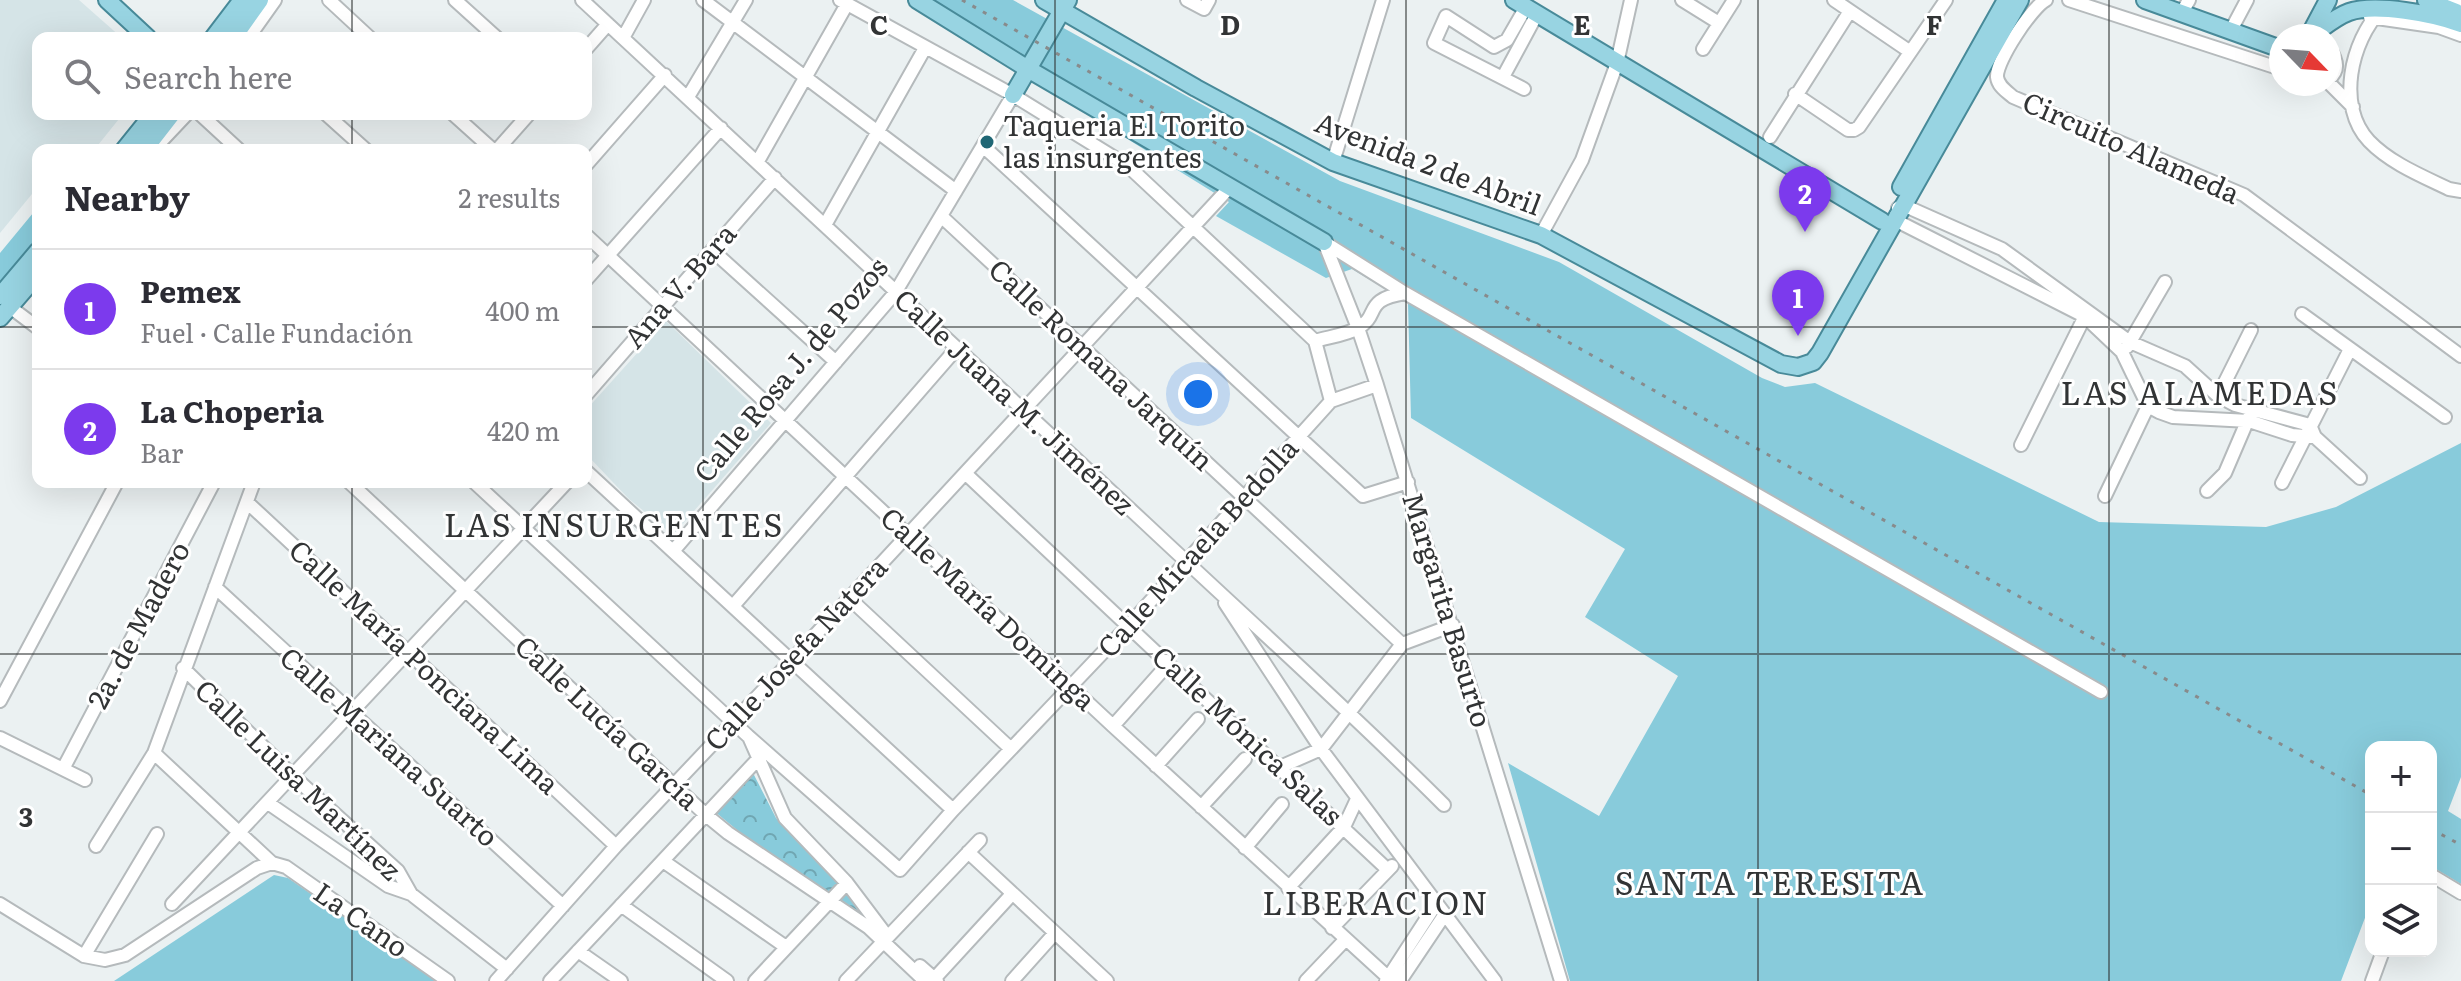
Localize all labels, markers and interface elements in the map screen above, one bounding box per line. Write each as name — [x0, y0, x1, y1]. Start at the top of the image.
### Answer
text: C — [870, 4, 888, 43]
text: D — [1220, 4, 1240, 43]
text: E — [1573, 4, 1591, 43]
text: F — [1926, 4, 1942, 43]
north arrow — [2269, 24, 2341, 96]
search box — [32, 32, 592, 120]
icon: search — [60, 54, 104, 98]
text: Search here — [124, 54, 292, 98]
street label: Circuito Alameda — [2016, 79, 2247, 213]
street label: Avenida 2 de Abril — [1309, 100, 1548, 225]
place label: Taqueria El Torito las insurgentes — [1003, 103, 1245, 177]
marker: Taqueria El Torito las insurgentes — [978, 133, 996, 151]
pin: 2 — [1779, 166, 1831, 232]
text: Nearby — [64, 171, 190, 221]
text: 2 results — [458, 177, 560, 216]
street label: Ana V. Bara — [612, 213, 745, 356]
street label: Calle Rosa J. de Pozos — [682, 247, 897, 491]
street label: Calle Romana Jarquín — [980, 248, 1224, 479]
text: Pemex — [140, 268, 241, 312]
pin: 1 — [1772, 270, 1824, 336]
street label: Calle Juana M. Jiménez — [886, 278, 1145, 523]
text: 1 — [85, 290, 95, 329]
text: 400 m — [485, 290, 560, 329]
text: Fuel · Calle Fundación — [140, 312, 413, 351]
district label: LAS ALAMEDAS — [2061, 367, 2339, 415]
your location — [1178, 374, 1218, 414]
text: La Choperia — [140, 388, 324, 432]
text: 2 — [83, 410, 97, 449]
text: 420 m — [487, 410, 560, 449]
street label: Calle Micaela Bedolla — [1086, 427, 1307, 666]
text: Bar — [140, 432, 183, 471]
street label: Margarita Basurto — [1393, 487, 1505, 732]
street label: Calle María Dominga — [872, 496, 1107, 719]
district label: LAS INSURGENTES — [444, 499, 784, 547]
street label: Calle María Ponciana Lima — [281, 529, 570, 803]
street label: 2a. de Madero — [75, 533, 199, 715]
street label: Calle Josefa Natera — [693, 546, 896, 759]
street label: Calle Lucía García — [507, 625, 710, 818]
street label: Calle Mónica Salas — [1144, 635, 1353, 834]
street label: Calle Mariana Suarto — [272, 636, 509, 855]
street label: Calle Luisa Martínez — [187, 669, 412, 889]
map controls — [2365, 741, 2437, 957]
button: + — [2365, 741, 2437, 813]
text: 3 — [19, 796, 33, 835]
button: − — [2365, 813, 2437, 885]
district label: SANTA TERESITA — [1615, 857, 1925, 905]
street label: La Cano — [306, 870, 418, 966]
district label: LIBERACION — [1262, 877, 1490, 925]
button: layers — [2365, 885, 2437, 957]

